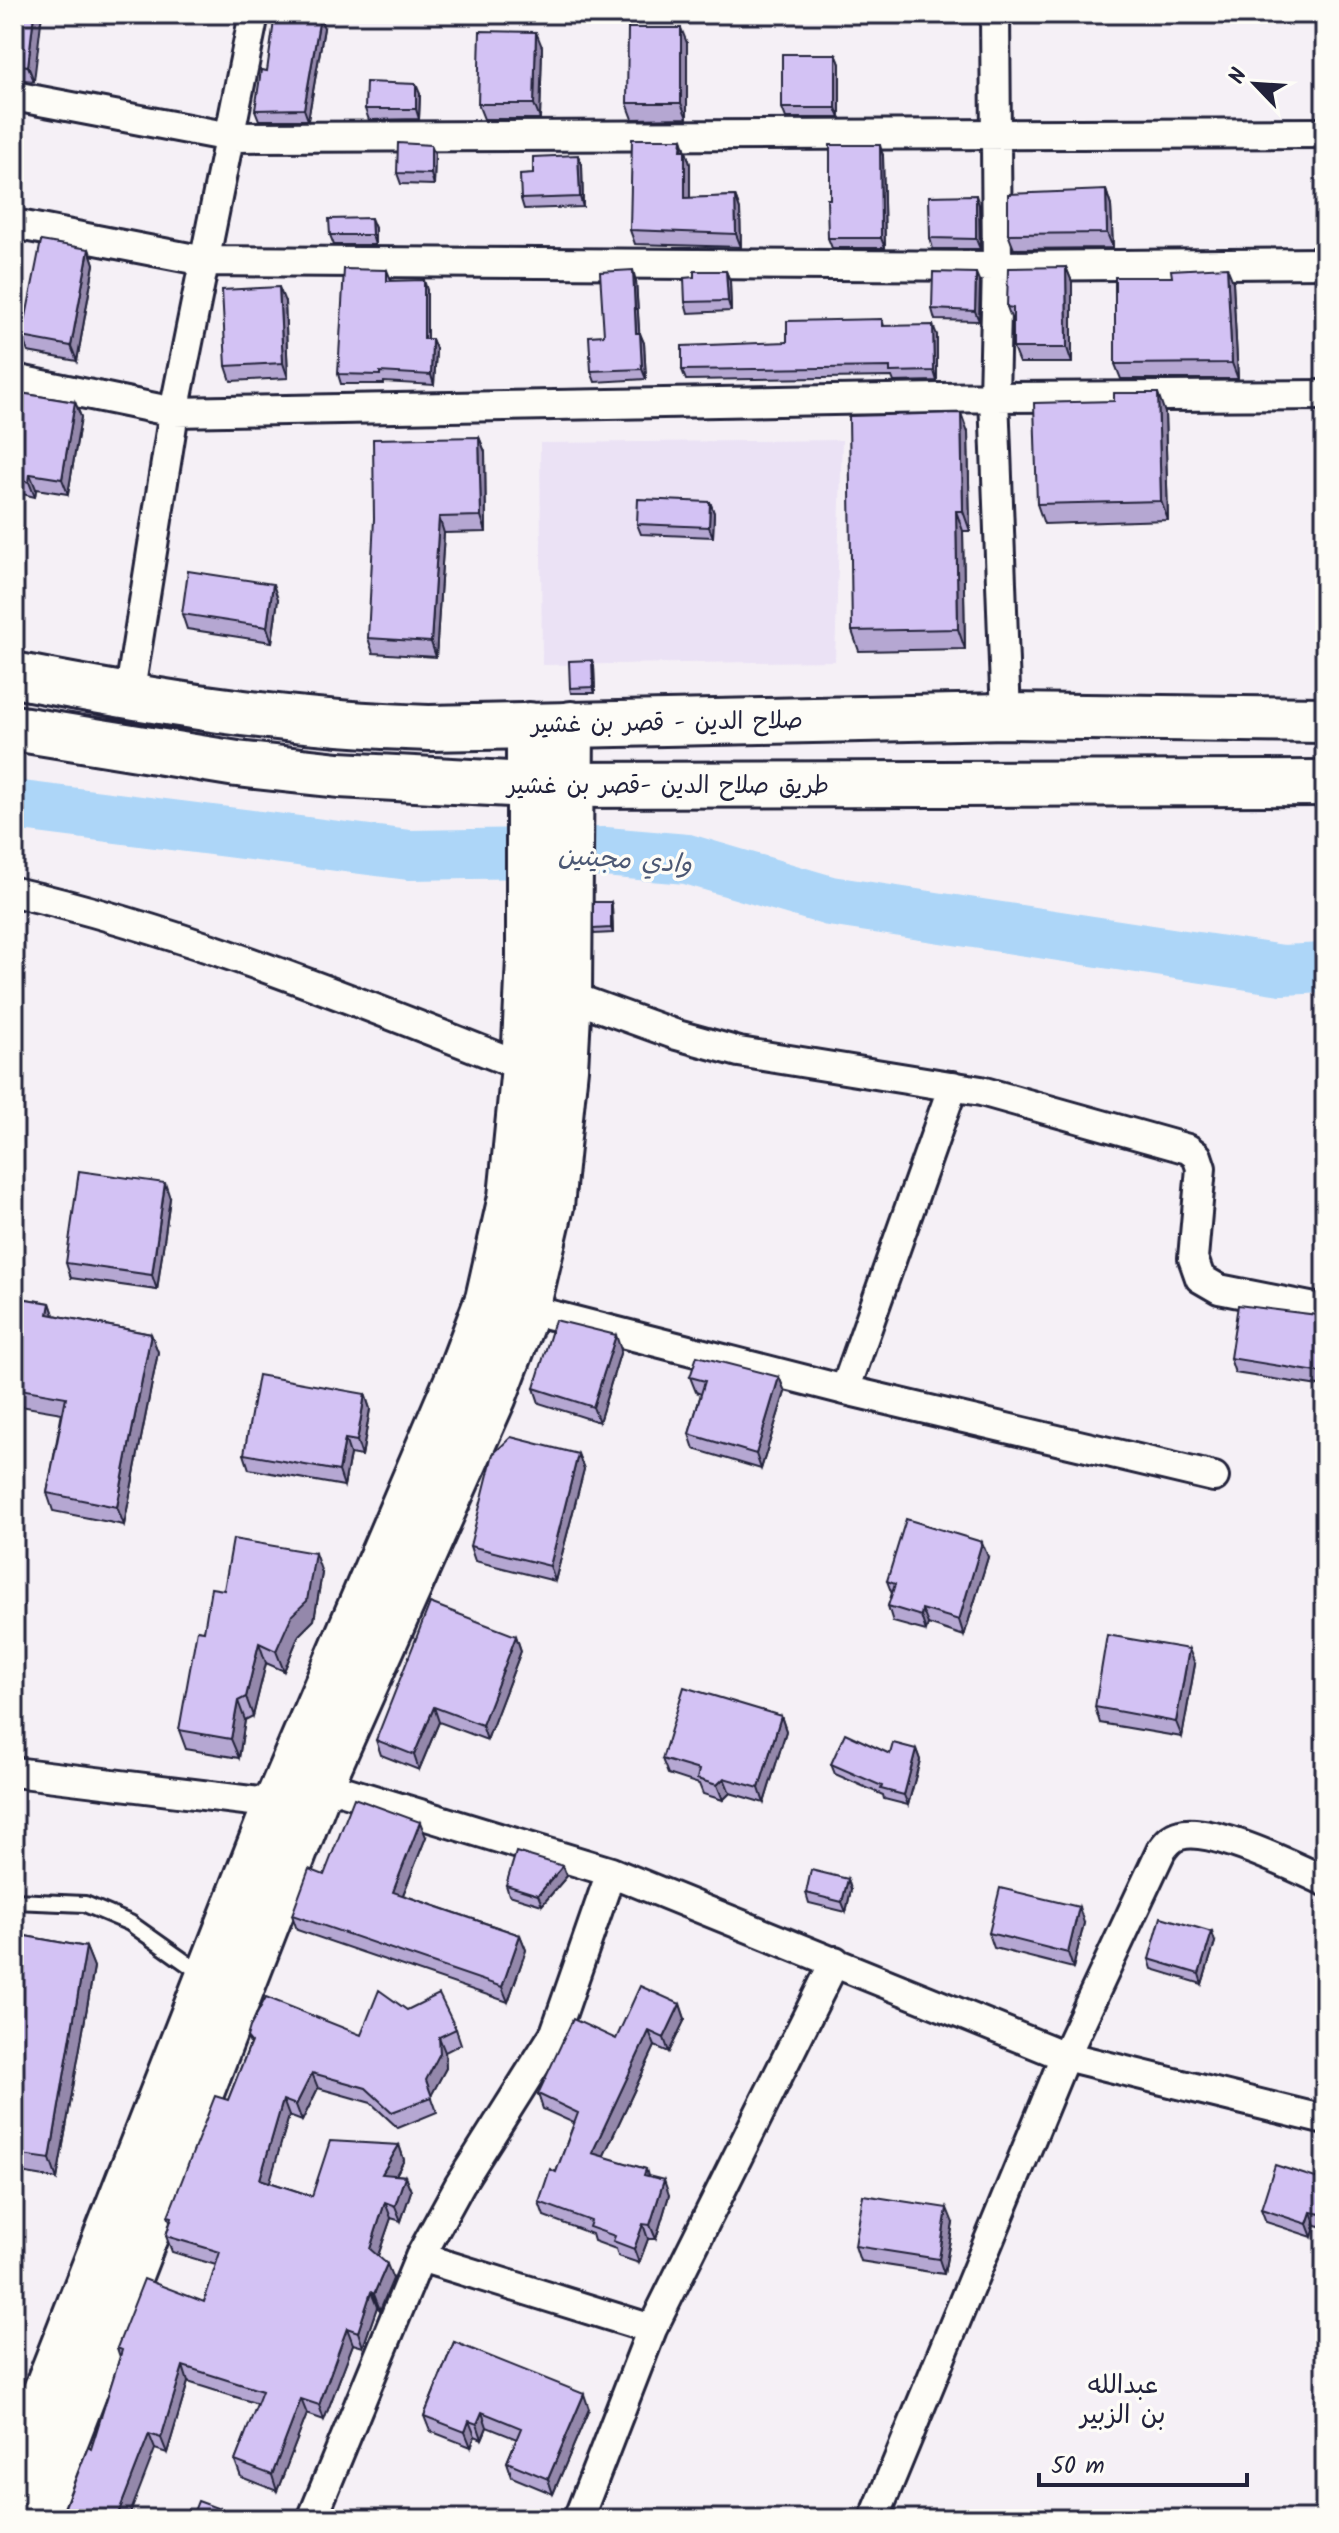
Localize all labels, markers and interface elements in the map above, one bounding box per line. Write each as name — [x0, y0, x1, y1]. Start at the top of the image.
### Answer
north arrow — [1215, 44, 1295, 124]
text: N — [1220, 63, 1258, 90]
street label: صلاح الدين - قصر بن غشير — [529, 702, 803, 745]
street label: طريق صلاح الدين -قصر بن غشير — [505, 767, 829, 806]
water label: وادي مجينين — [557, 835, 693, 887]
district label: عبدالله بن الزبير — [1078, 2365, 1166, 2437]
scale bar — [1039, 2437, 1247, 2487]
text: 50 m — [1051, 2447, 1105, 2486]

